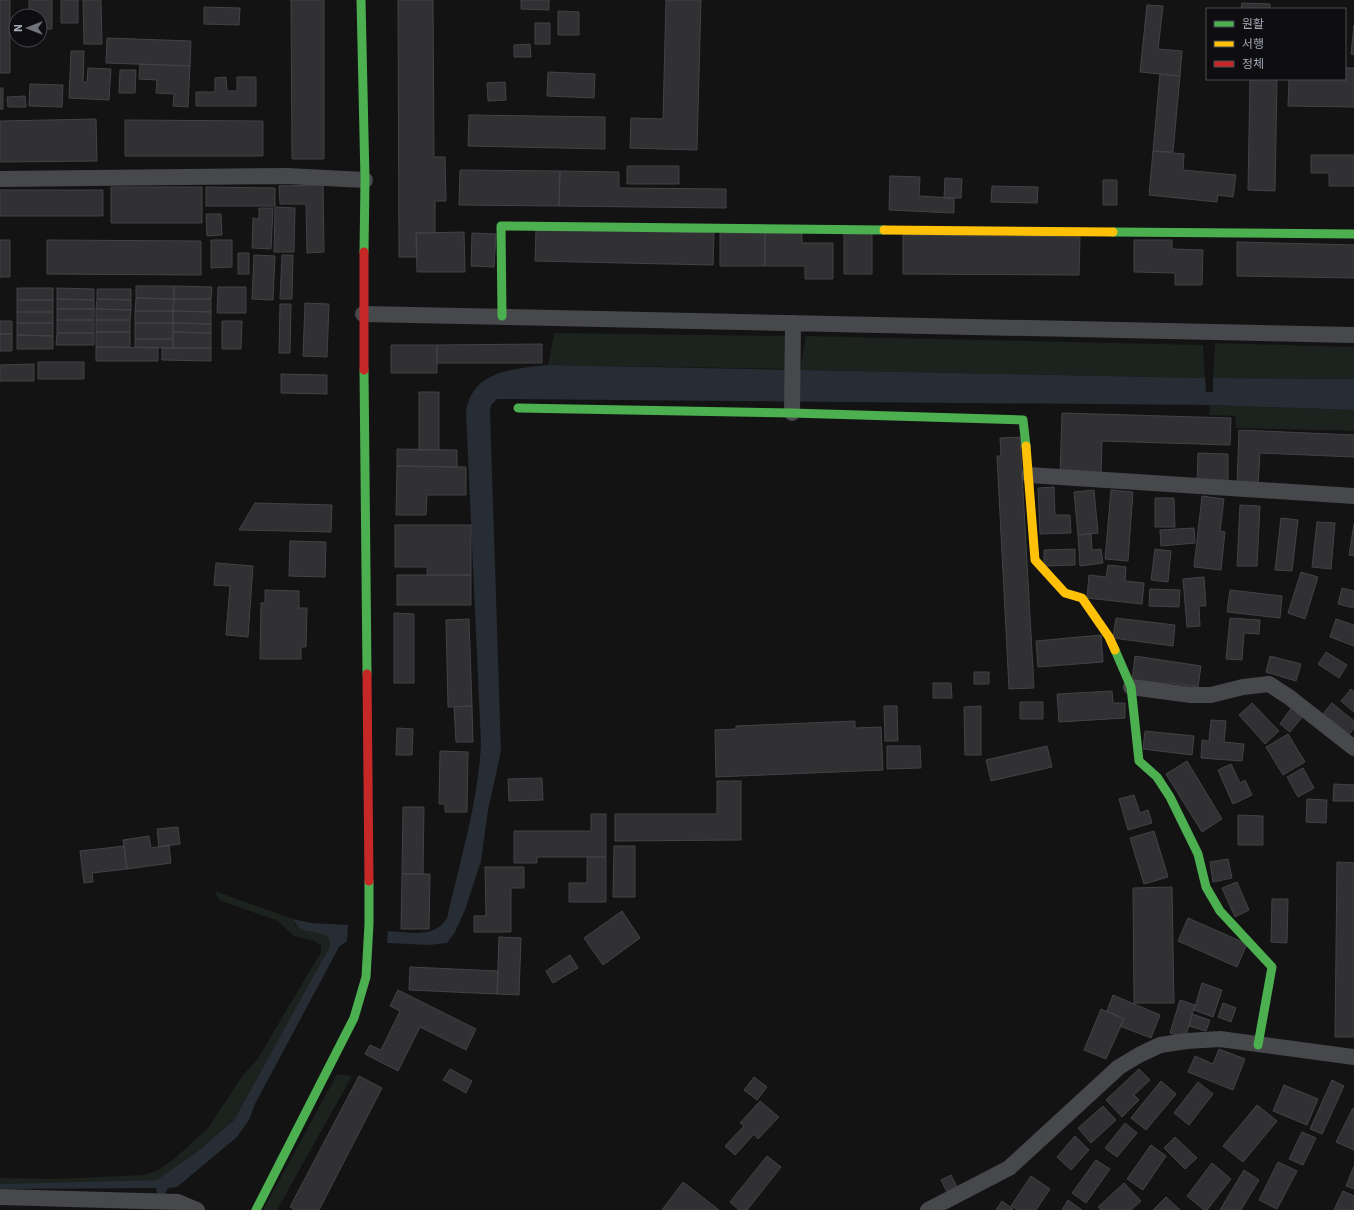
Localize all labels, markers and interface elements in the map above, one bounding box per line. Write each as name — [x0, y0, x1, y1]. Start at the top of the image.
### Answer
north arrow — [8, 8, 48, 48]
legend — [1206, 8, 1346, 80]
text: 원활 — [1242, 16, 1264, 31]
text: N — [11, 24, 25, 32]
text: 서행 — [1242, 36, 1264, 51]
text: 정체 — [1242, 56, 1264, 71]

